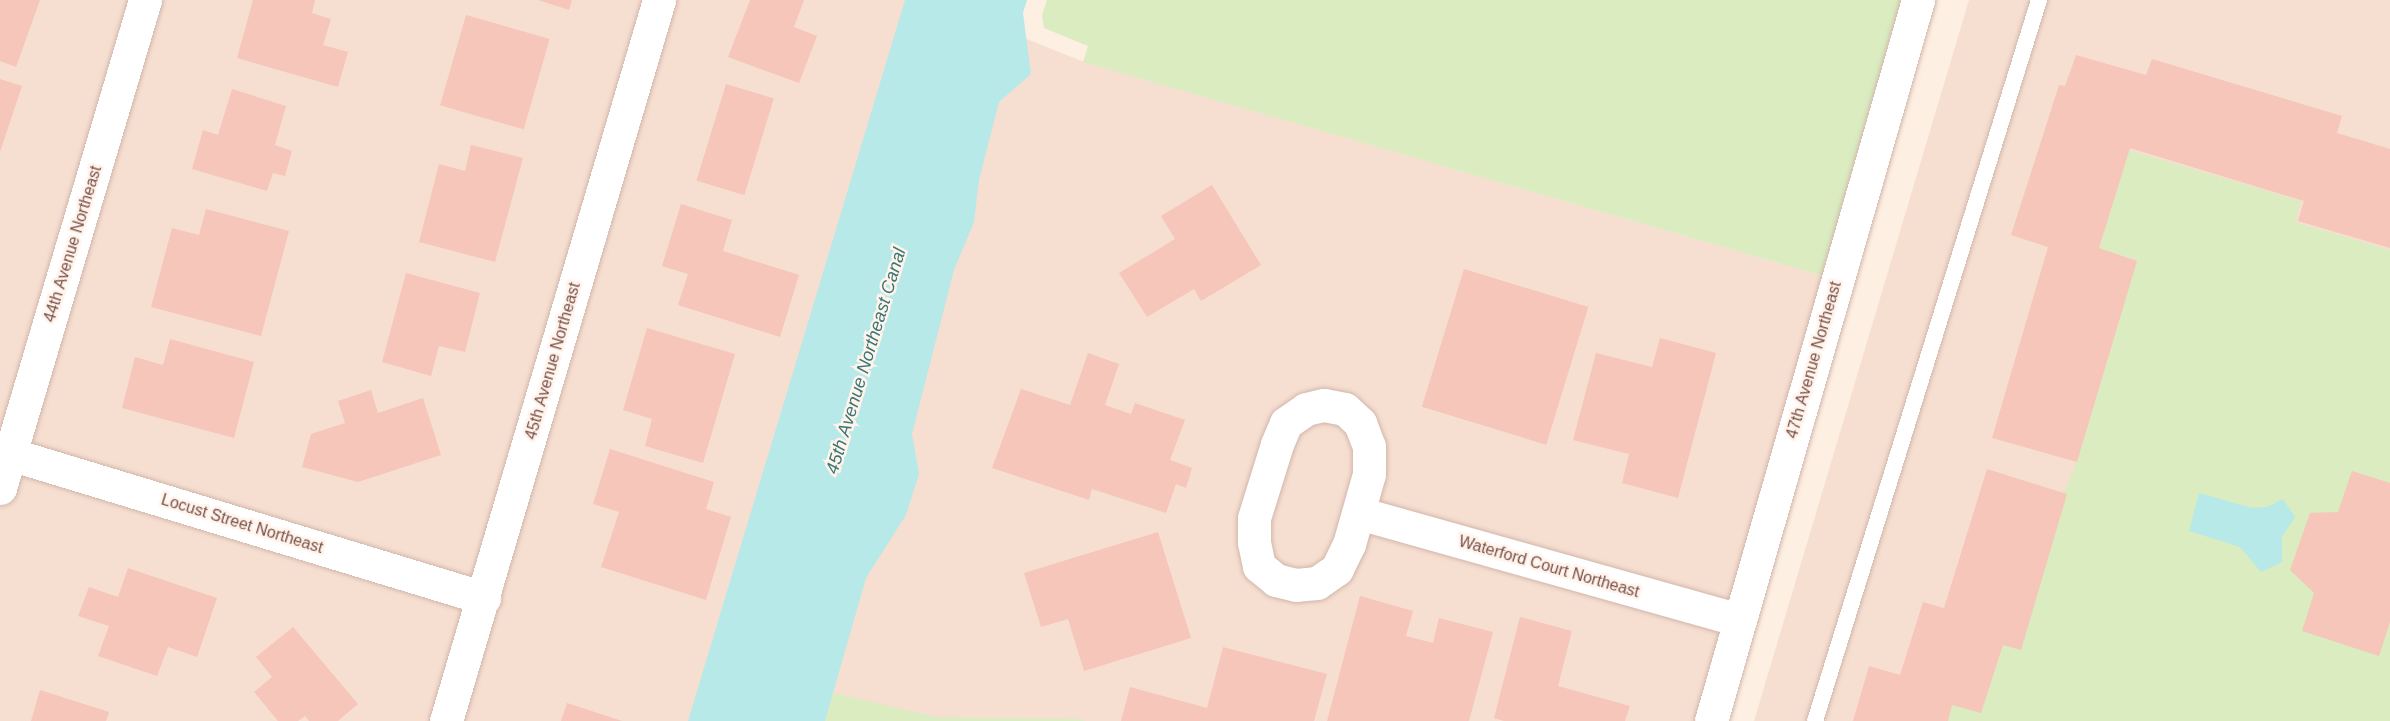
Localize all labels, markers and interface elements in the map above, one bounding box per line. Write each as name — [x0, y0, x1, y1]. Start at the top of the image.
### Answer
street label: 44th Avenue Northeast — [40, 163, 106, 325]
water label: 45th Avenue Northeast Canal — [821, 245, 911, 477]
street label: 47th Avenue Northeast — [1782, 279, 1846, 441]
street label: 45th Avenue Northeast — [521, 280, 585, 442]
street label: Locust Street Northeast — [159, 490, 325, 558]
street label: Waterford Court Northeast — [1456, 532, 1642, 602]

